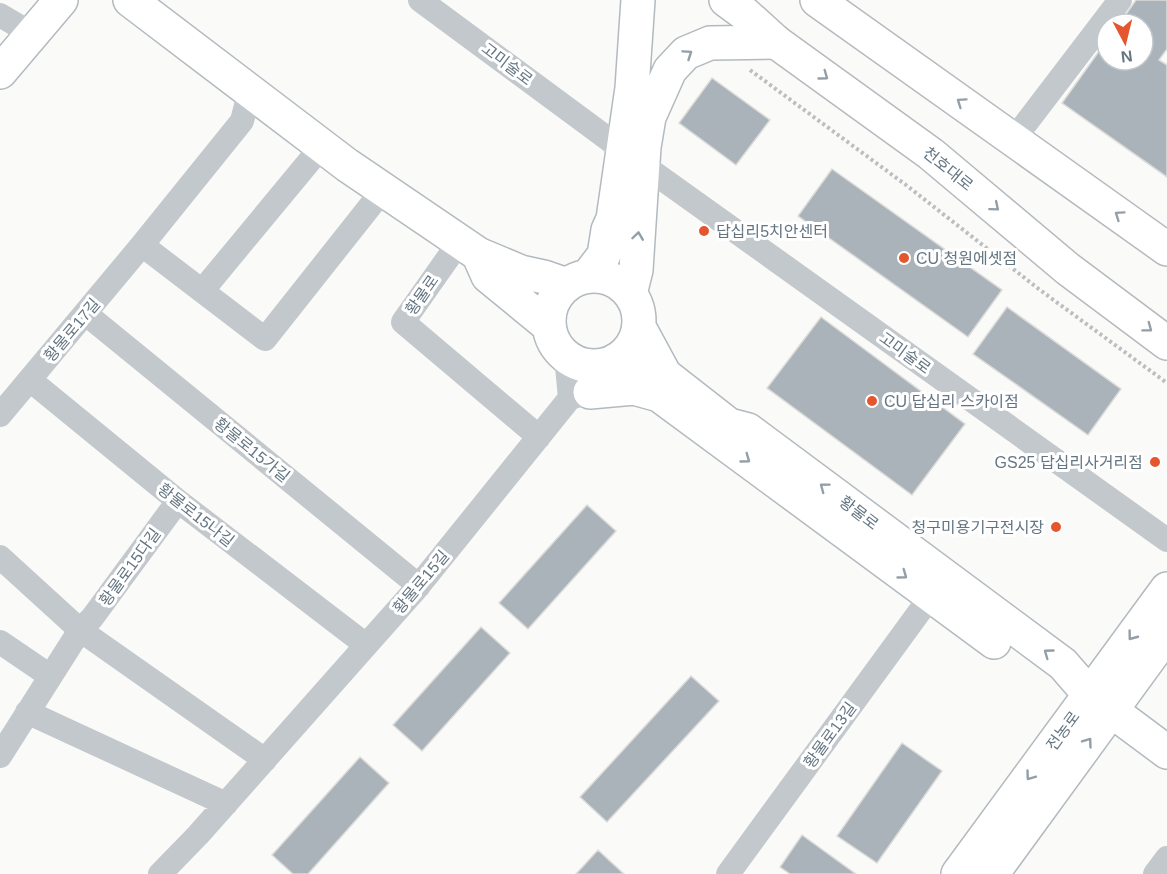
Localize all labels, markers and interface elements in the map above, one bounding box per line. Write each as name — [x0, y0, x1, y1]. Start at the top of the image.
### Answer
north arrow — [1095, 12, 1155, 72]
street label: 고미술로 — [478, 39, 536, 89]
text: N — [1120, 47, 1134, 66]
one-way arrow — [681, 51, 692, 62]
one-way arrow — [817, 69, 828, 80]
one-way arrow — [956, 98, 967, 109]
street label: 천호대로 — [920, 144, 976, 194]
one-way arrow — [988, 200, 999, 211]
one-way arrow — [1115, 211, 1126, 222]
place label: 답십리5치안센터 — [716, 223, 828, 240]
marker: 답십리5치안센터 — [697, 224, 711, 238]
one-way arrow — [632, 231, 644, 241]
place label: CU 청원에셋점 — [916, 250, 1017, 267]
marker: CU 청원에셋점 — [897, 251, 911, 265]
street label: 황물로 — [402, 272, 442, 318]
street label: 황물로17길 — [41, 295, 103, 365]
one-way arrow — [1141, 321, 1152, 332]
street label: 고미술로 — [876, 329, 934, 377]
place label: CU 답십리 스카이점 — [884, 393, 1019, 410]
marker: CU 답십리 스카이점 — [865, 394, 879, 408]
street label: 황물로15가길 — [211, 415, 293, 485]
one-way arrow — [739, 452, 750, 463]
place label: GS25 답십리사거리점 — [995, 454, 1143, 471]
marker: GS25 답십리사거리점 — [1148, 455, 1162, 469]
street label: 황물로15나길 — [155, 480, 237, 550]
one-way arrow — [820, 483, 831, 494]
street label: 황물로 — [836, 493, 882, 533]
place label: 청구미용기구전시장 — [912, 519, 1044, 536]
marker: 청구미용기구전시장 — [1049, 520, 1063, 534]
street label: 황물로15다길 — [96, 525, 164, 609]
street label: 황물로15길 — [390, 547, 452, 617]
one-way arrow — [896, 568, 907, 579]
one-way arrow — [1128, 629, 1139, 640]
one-way arrow — [1044, 649, 1055, 660]
street label: 황물로13길 — [801, 699, 859, 771]
street label: 전농로 — [1043, 708, 1083, 754]
one-way arrow — [1081, 737, 1092, 748]
one-way arrow — [1026, 769, 1037, 780]

